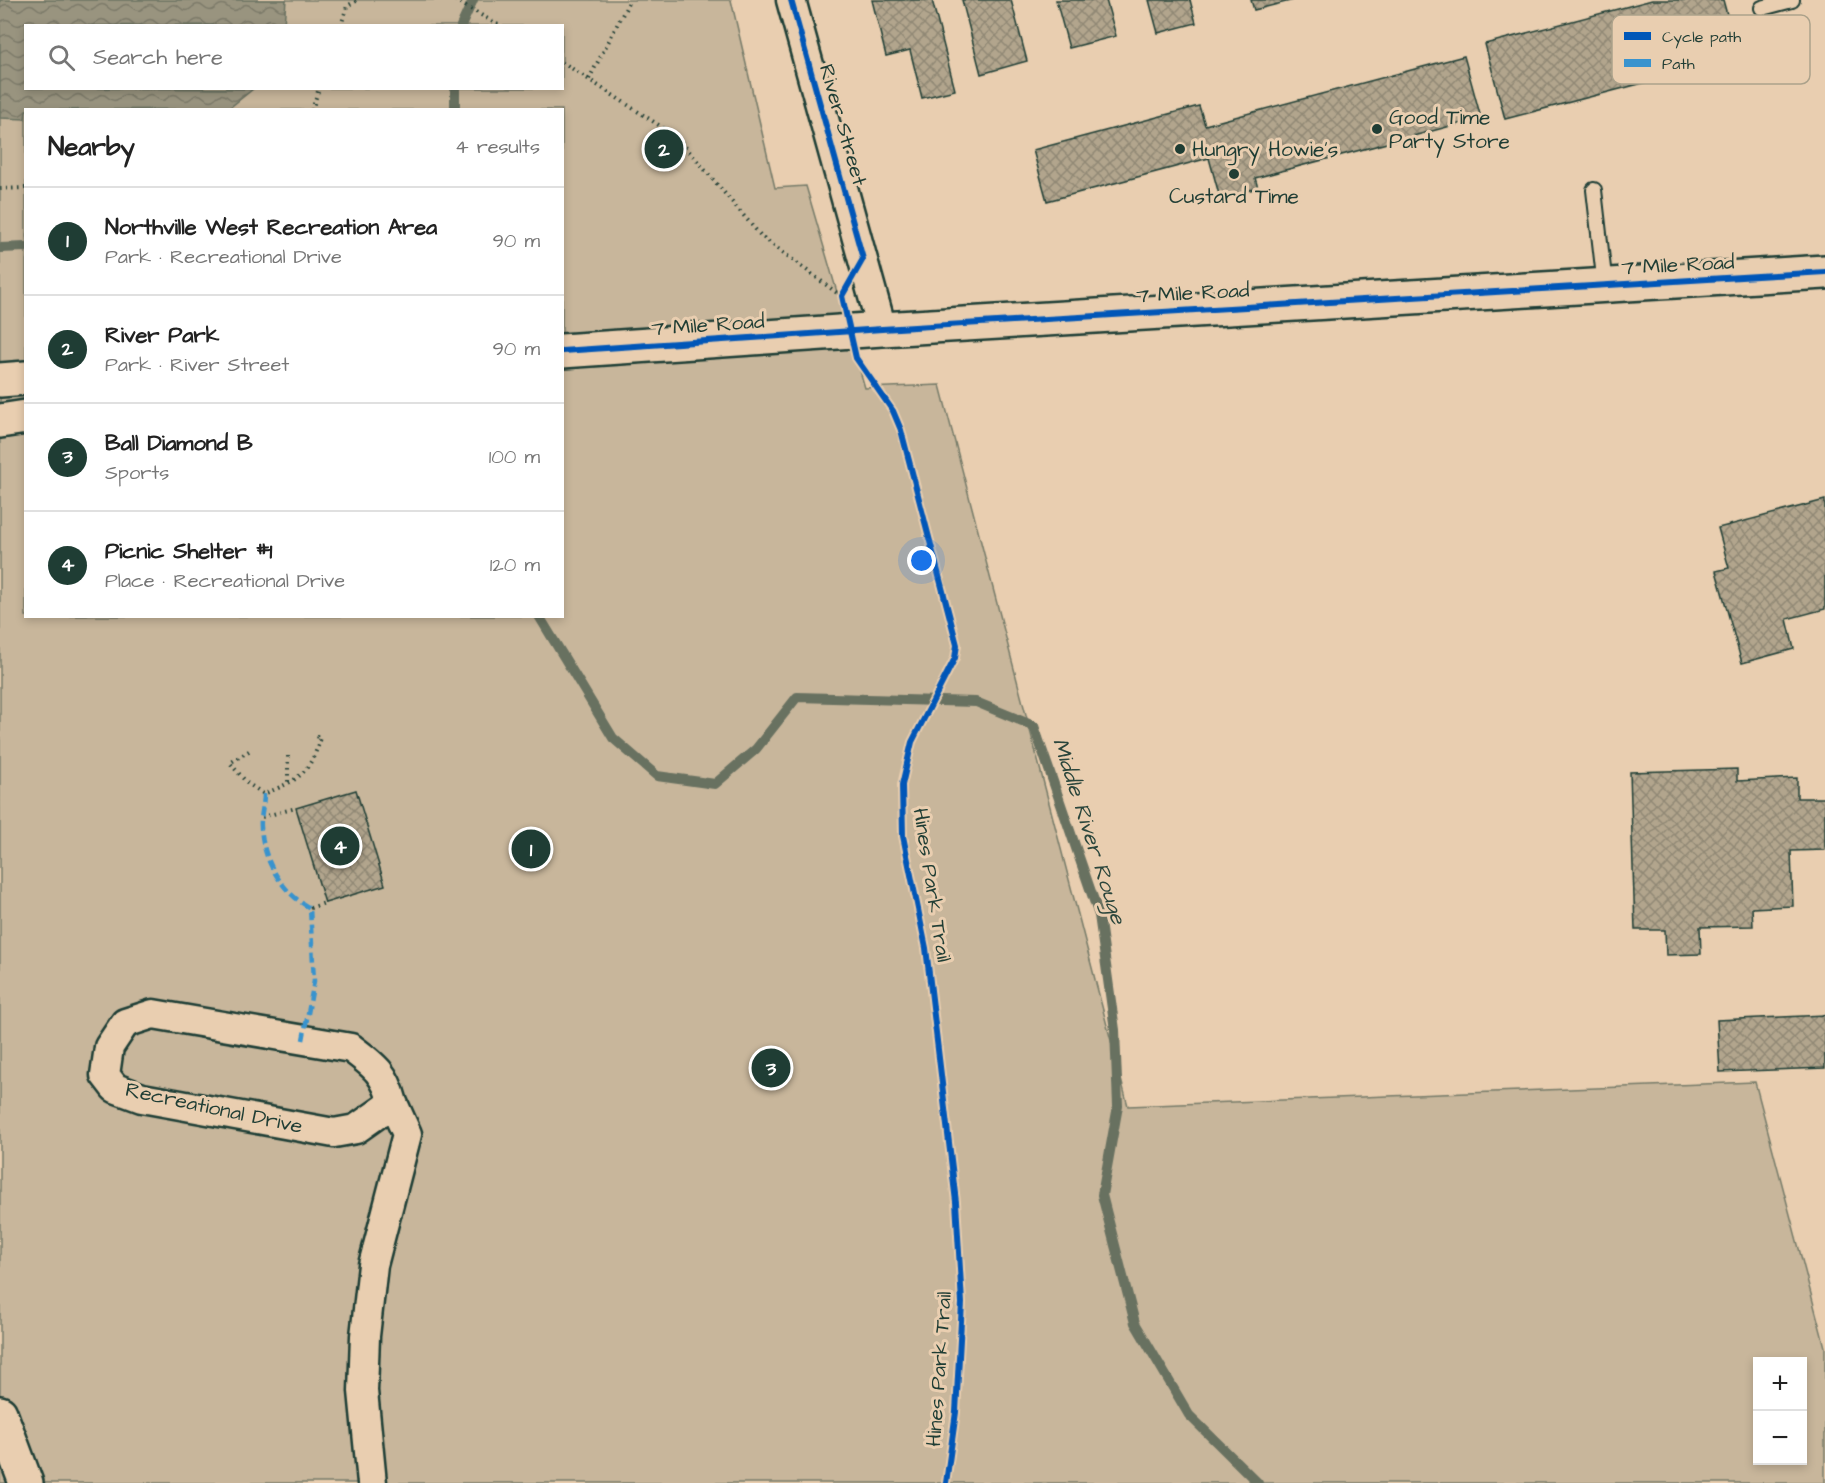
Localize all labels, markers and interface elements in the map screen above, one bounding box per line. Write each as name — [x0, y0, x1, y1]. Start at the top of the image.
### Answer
legend — [1612, 15, 1810, 84]
search box — [24, 24, 564, 90]
text: Cycle path — [1662, 26, 1741, 49]
icon: search — [45, 41, 78, 74]
text: Search here — [93, 42, 223, 73]
text: Path — [1662, 53, 1695, 75]
street label: River Street — [812, 61, 874, 190]
place label: Good Time Party Store — [1389, 103, 1510, 158]
marker: Good Time Party Store — [1370, 122, 1384, 136]
pin: 2 — [644, 126, 684, 172]
text: Nearby — [48, 129, 135, 165]
text: 4 results — [455, 133, 540, 161]
place label: Hungry Howie's — [1192, 135, 1338, 166]
marker: Hungry Howie's — [1173, 142, 1187, 156]
marker: Custard Time — [1227, 167, 1241, 181]
place label: Custard Time — [1169, 182, 1299, 211]
text: Northville West Recreation Area — [105, 212, 437, 243]
text: 1 — [66, 227, 69, 255]
text: 90 m — [492, 227, 540, 255]
text: Park · Recreational Drive — [105, 243, 342, 271]
street label: 7 Mile Road — [1621, 248, 1736, 282]
street label: 7 Mile Road — [1136, 276, 1251, 310]
street label: 7 Mile Road — [651, 307, 766, 343]
text: River Park — [105, 320, 219, 351]
text: 2 — [62, 335, 73, 363]
text: 90 m — [492, 335, 540, 363]
text: Park · River Street — [105, 351, 289, 379]
text: Ball Diamond B — [105, 428, 253, 459]
text: 3 — [62, 443, 73, 471]
text: 100 m — [489, 443, 540, 471]
text: Sports — [105, 459, 169, 487]
text: Picnic Shelter #1 — [105, 536, 272, 567]
your location — [907, 546, 936, 575]
text: 4 — [61, 551, 74, 579]
text: 120 m — [490, 551, 540, 579]
text: Place · Recreational Drive — [105, 567, 345, 595]
water label: Middle River Rouge — [1043, 734, 1134, 929]
street label: Hines Park Trail — [906, 806, 958, 964]
pin: 4 — [320, 824, 360, 868]
pin: 1 — [512, 826, 550, 872]
pin: 3 — [752, 1046, 790, 1090]
street label: Recreational Drive — [123, 1075, 305, 1141]
street label: Hines Park Trail — [919, 1290, 959, 1448]
map controls — [1753, 1357, 1807, 1465]
button: + — [1753, 1357, 1807, 1411]
button: − — [1753, 1411, 1807, 1465]

